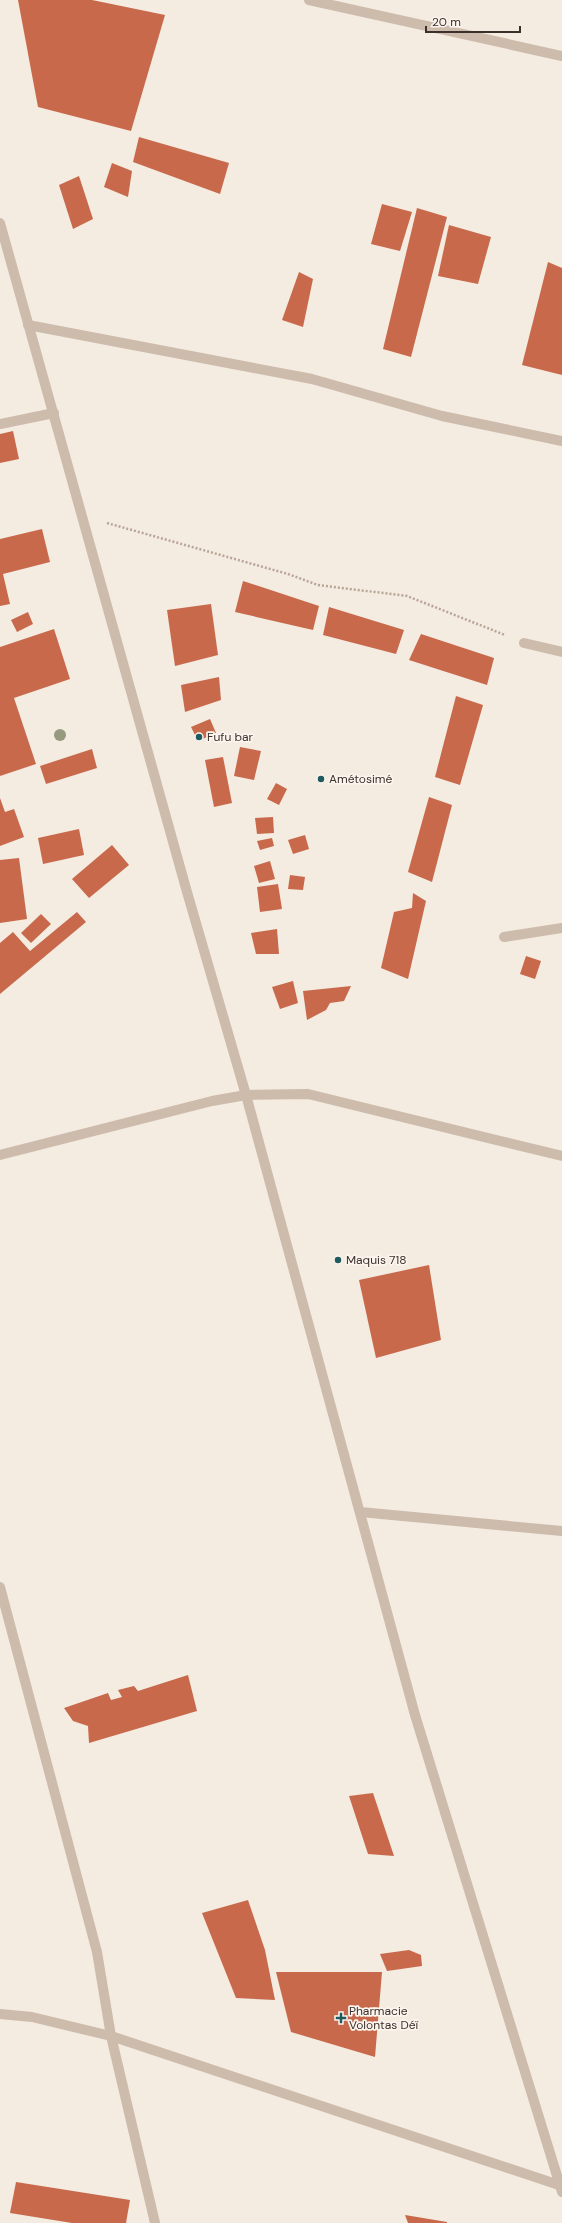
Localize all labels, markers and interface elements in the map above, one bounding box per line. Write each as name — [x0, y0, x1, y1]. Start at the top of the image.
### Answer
scale bar — [426, 8, 520, 34]
text: 20 m — [432, 14, 461, 30]
place label: Fufu bar — [207, 729, 253, 745]
marker: Fufu bar — [194, 732, 204, 742]
place label: Amétosimé — [329, 771, 393, 787]
marker: Amétosimé — [316, 774, 326, 784]
place label: Maquis 718 — [346, 1252, 407, 1268]
marker: Maquis 718 — [333, 1255, 343, 1265]
place label: Pharmacie Volontas Déï — [349, 2003, 419, 2033]
marker: Pharmacie Volontas Déï — [336, 2013, 346, 2023]

